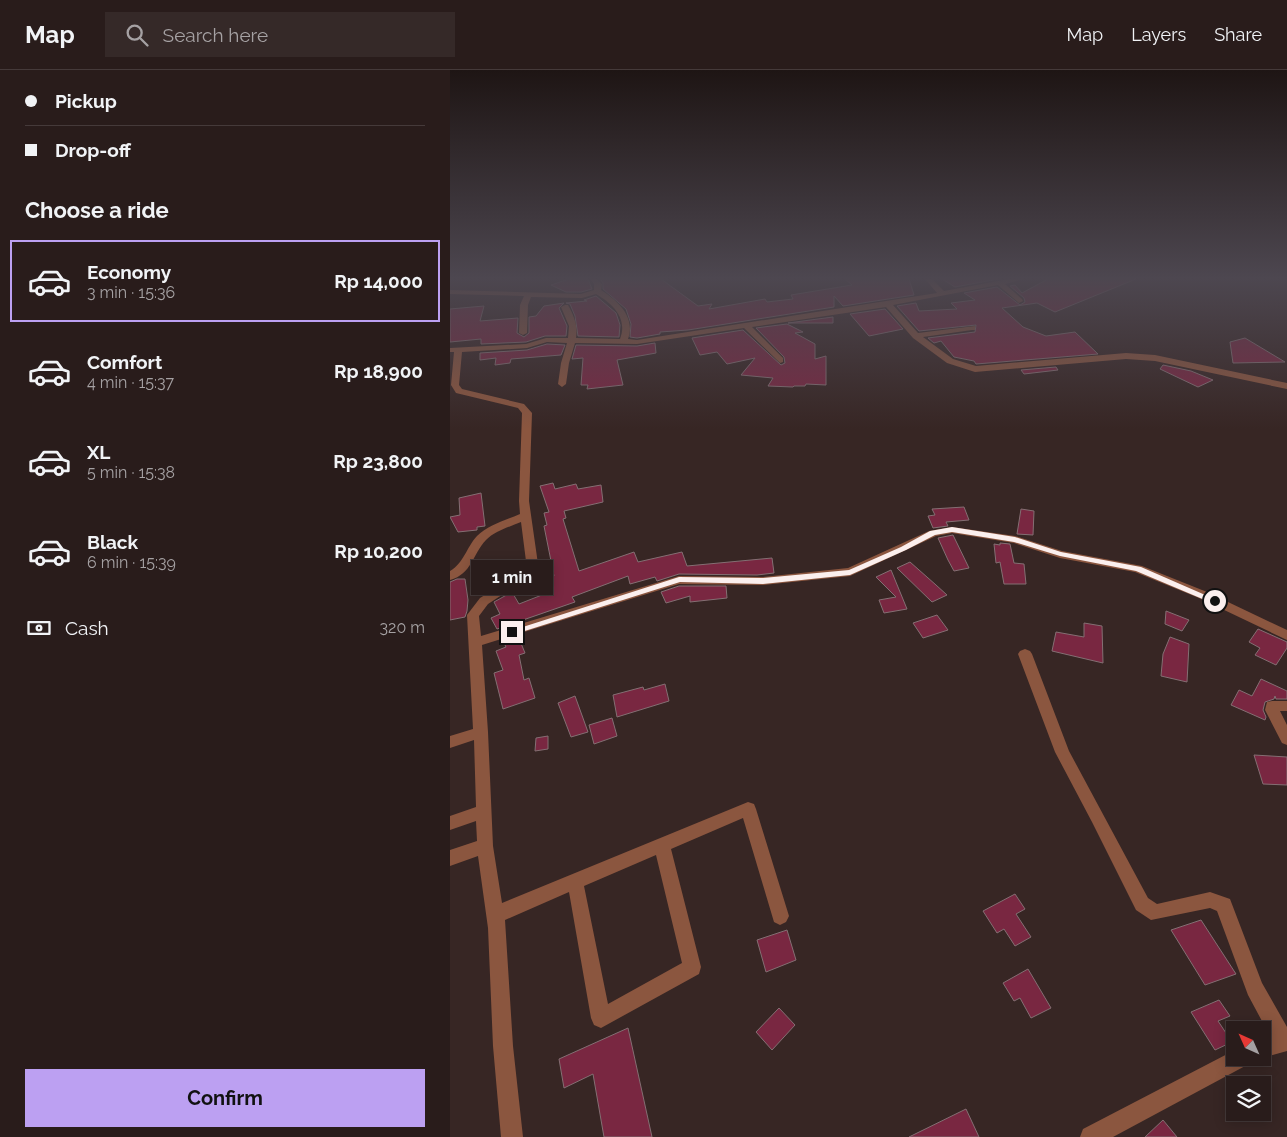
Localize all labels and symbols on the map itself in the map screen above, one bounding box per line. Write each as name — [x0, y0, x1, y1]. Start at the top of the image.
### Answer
callout: 1 min — [471, 560, 553, 594]
route start — [1204, 590, 1226, 612]
route end — [501, 621, 523, 643]
north arrow — [1226, 1021, 1271, 1066]

